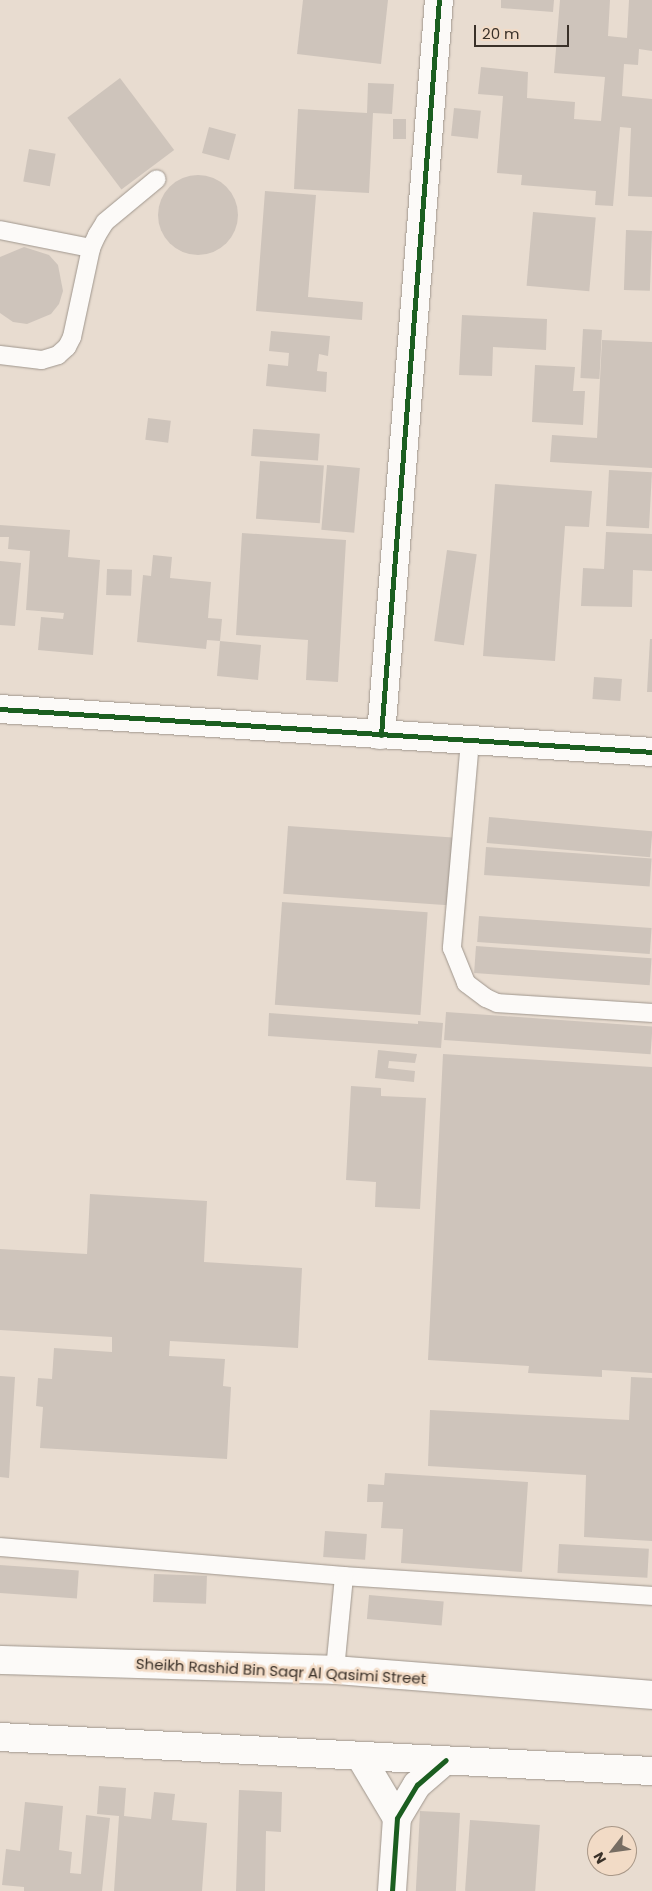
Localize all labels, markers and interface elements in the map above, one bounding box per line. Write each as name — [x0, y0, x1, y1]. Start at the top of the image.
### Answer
scale bar — [477, 15, 572, 47]
text: 20 m — [482, 23, 520, 44]
street label: Sheikh Rashid Bin Saqr Al Qasimi Street — [135, 1654, 427, 1688]
north arrow — [587, 1826, 637, 1876]
text: N — [589, 1848, 611, 1868]

